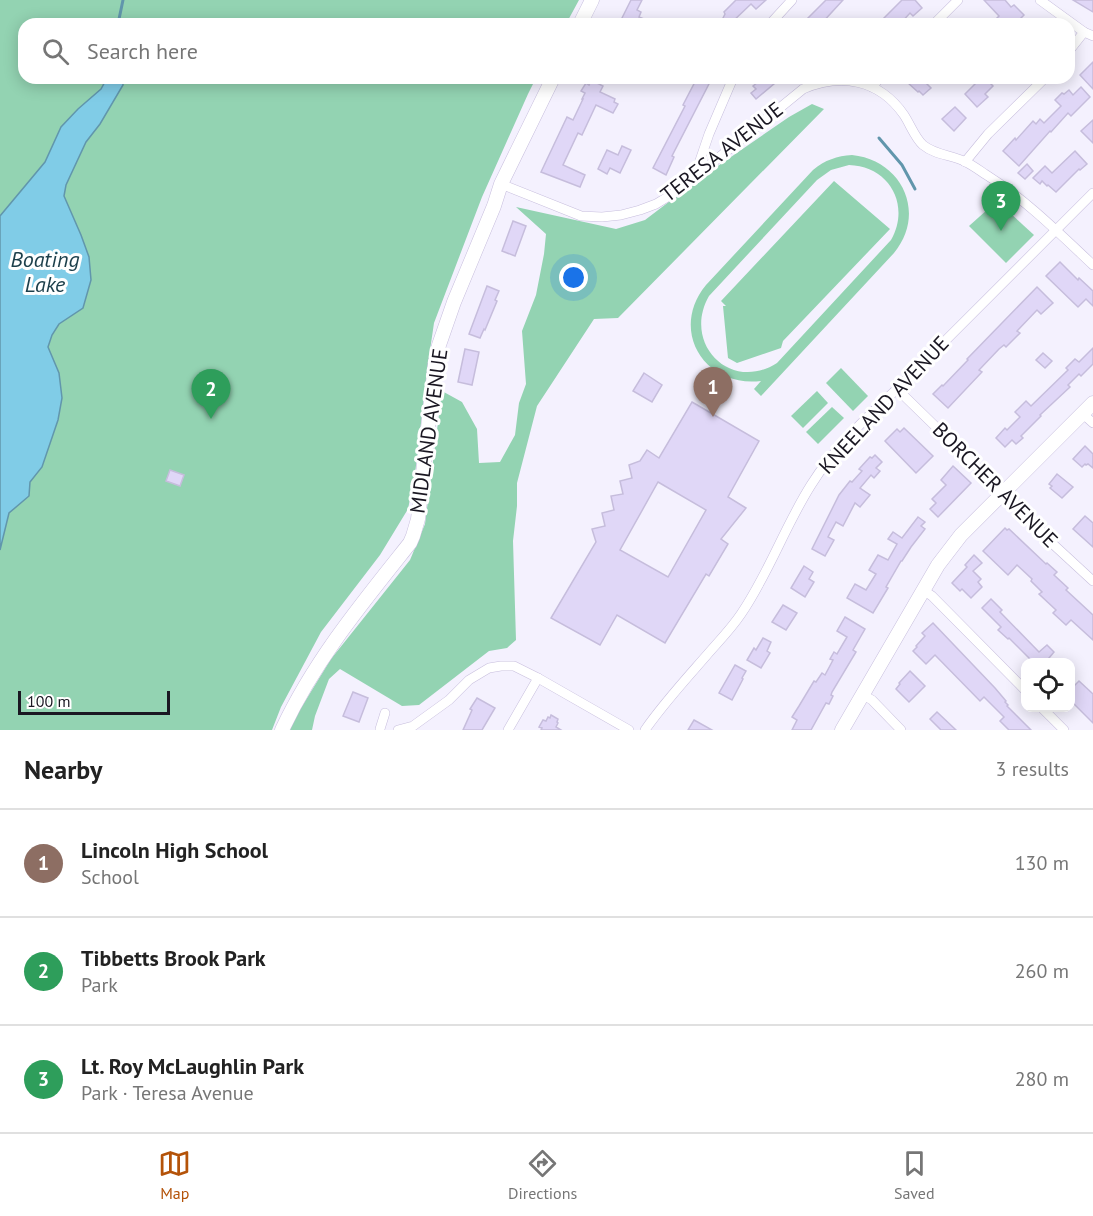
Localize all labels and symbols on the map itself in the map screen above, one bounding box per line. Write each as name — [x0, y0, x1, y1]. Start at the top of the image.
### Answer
street label: TERESA AVENUE — [655, 95, 788, 208]
pin: 3 — [982, 182, 1020, 231]
water label: Boating Lake — [10, 245, 80, 298]
your location — [559, 263, 588, 292]
street label: KNEELAND AVENUE — [813, 330, 955, 479]
street label: MIDLAND AVENUE — [404, 347, 453, 515]
pin: 1 — [694, 368, 732, 417]
pin: 2 — [192, 370, 230, 419]
street label: BORCHER AVENUE — [927, 416, 1064, 553]
scale bar — [18, 688, 170, 716]

